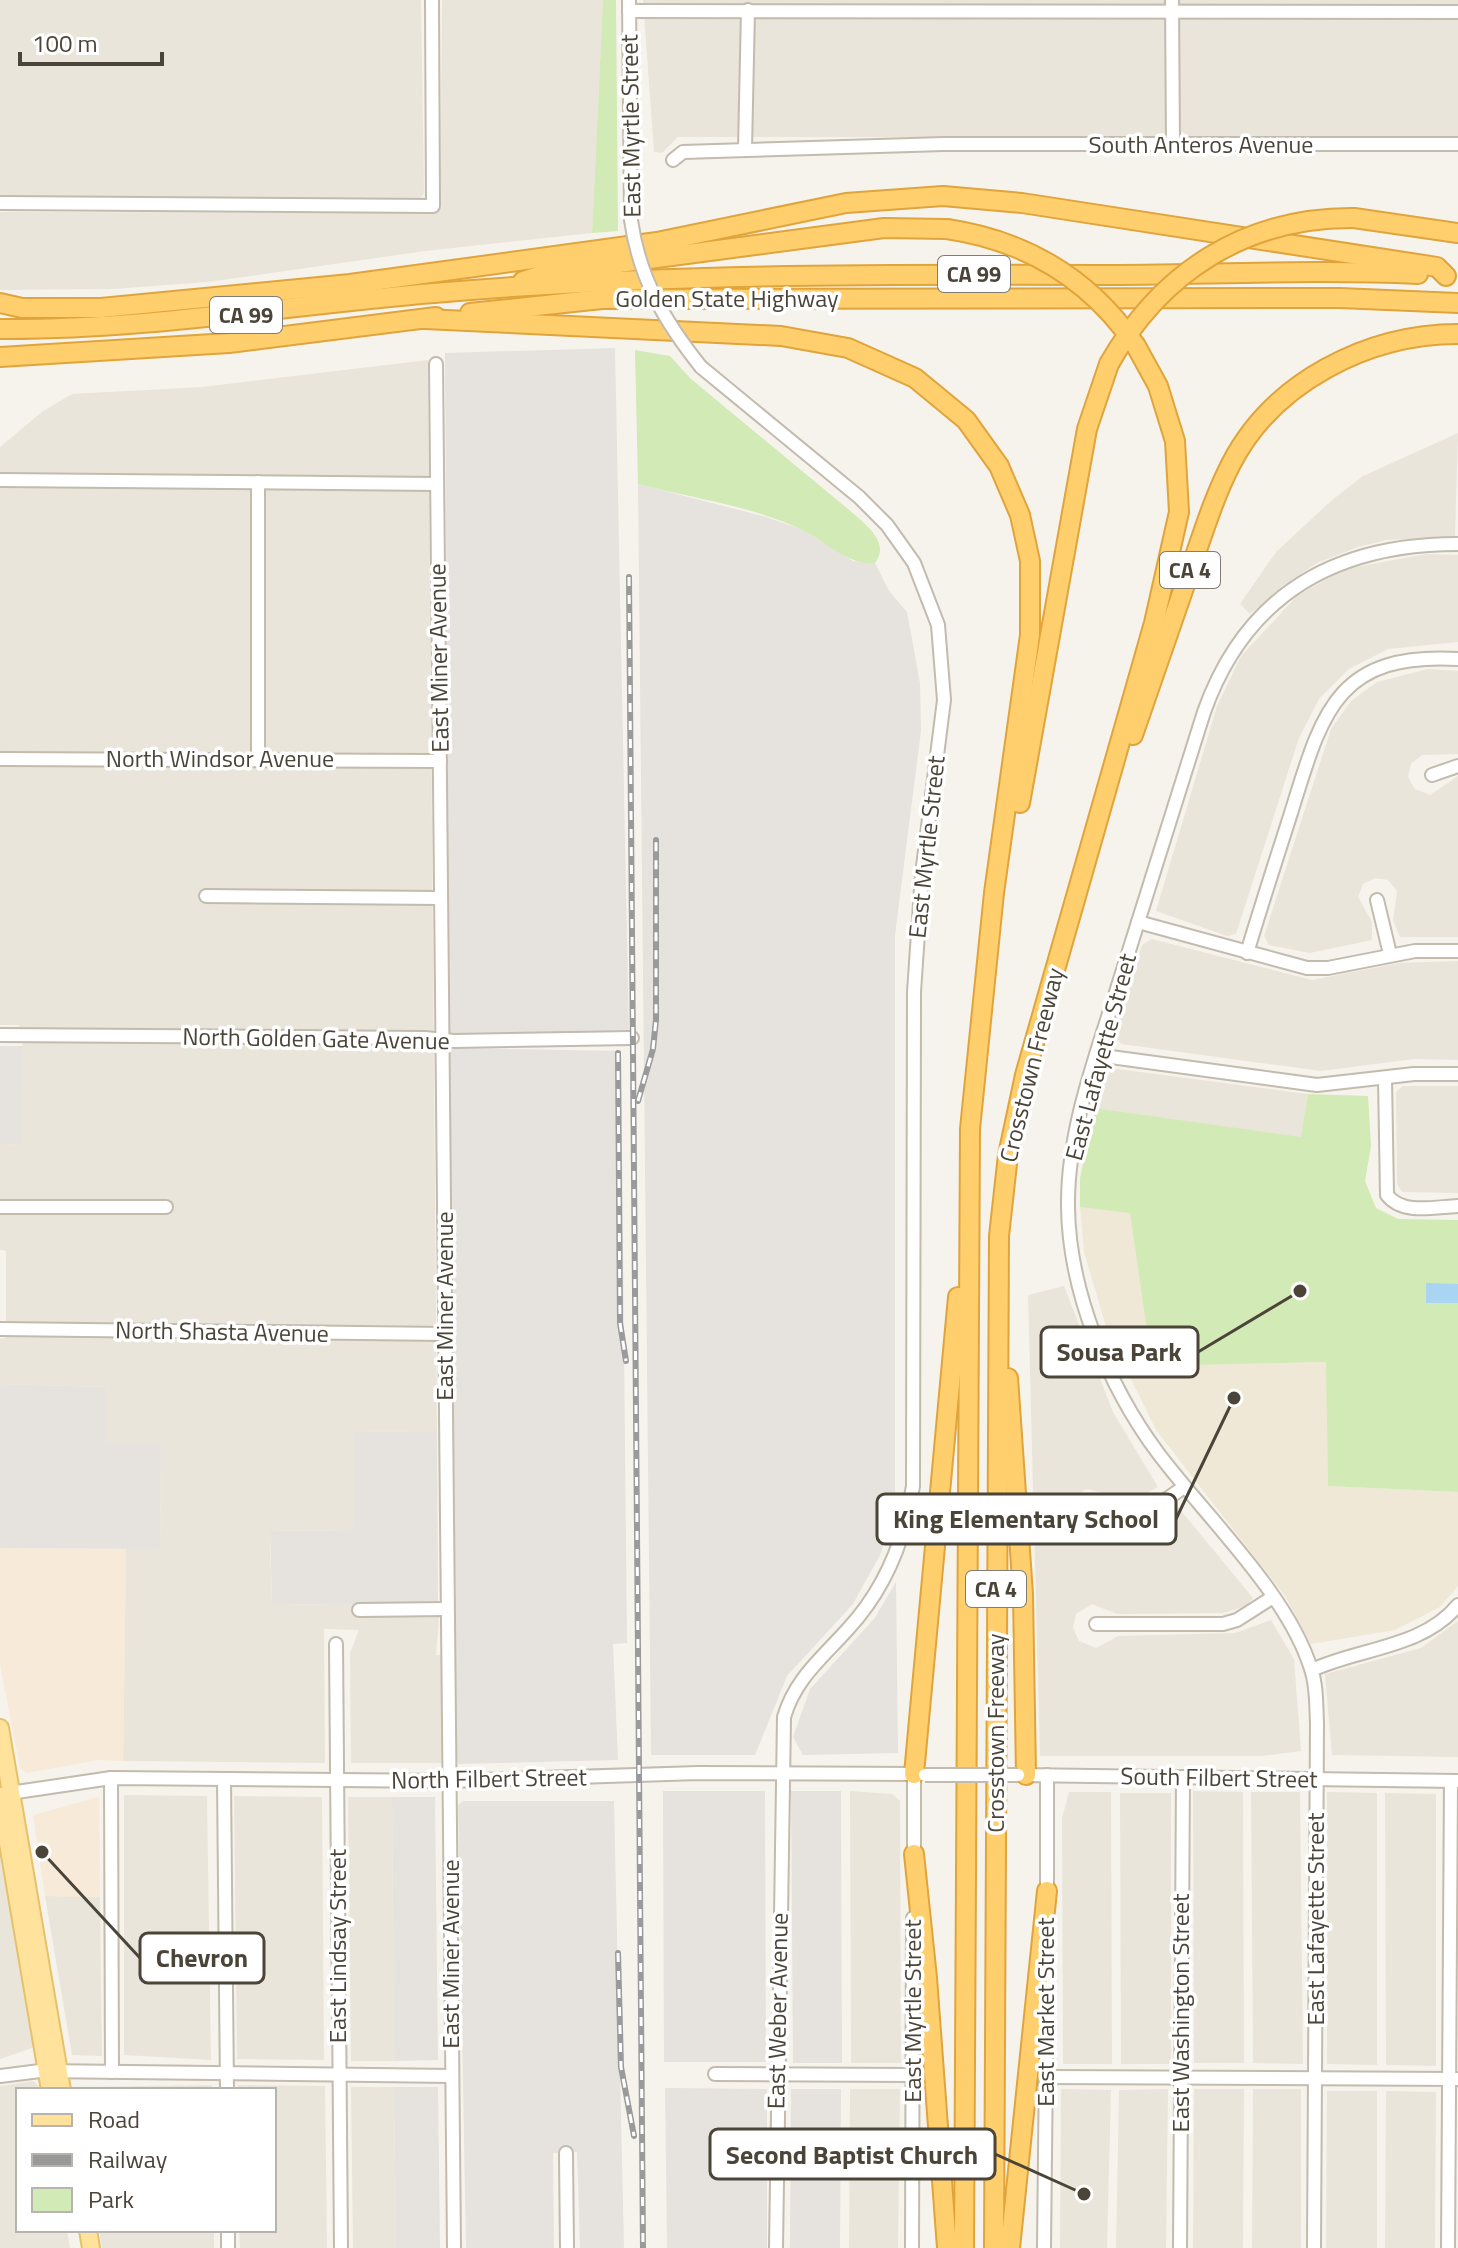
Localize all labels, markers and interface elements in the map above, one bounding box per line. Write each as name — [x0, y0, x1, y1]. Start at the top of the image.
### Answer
scale bar — [20, 16, 162, 66]
text: 100 m — [32, 25, 98, 61]
street label: East Myrtle Street — [610, 33, 650, 218]
street label: South Anteros Avenue — [1089, 126, 1313, 162]
road number: CA 99 — [938, 256, 1010, 292]
street label: Golden State Highway — [615, 280, 839, 316]
road number: CA 99 — [210, 297, 282, 333]
road number: CA 4 — [1160, 552, 1220, 588]
street label: East Miner Avenue — [418, 563, 458, 753]
street label: North Windsor Avenue — [106, 740, 334, 776]
street label: East Myrtle Street — [899, 753, 954, 940]
street label: East Lafayette Street — [1055, 949, 1145, 1164]
street label: Crosstown Freeway — [989, 963, 1073, 1166]
street label: North Golden Gate Avenue — [182, 1018, 450, 1058]
street label: East Miner Avenue — [426, 1211, 462, 1401]
street label: North Shasta Avenue — [115, 1311, 329, 1351]
callout: Sousa Park — [1041, 1327, 1198, 1377]
text: Sousa Park — [1056, 1332, 1182, 1371]
callout: King Elementary School — [877, 1494, 1176, 1544]
text: King Elementary School — [893, 1499, 1159, 1538]
road number: CA 4 — [966, 1571, 1026, 1607]
street label: Crosstown Freeway — [977, 1633, 1013, 1833]
street label: South Filbert Street — [1120, 1757, 1318, 1797]
street label: North Filbert Street — [391, 1758, 588, 1798]
street label: East Lafayette Street — [1297, 1812, 1333, 2026]
street label: East Lindsay Street — [319, 1848, 355, 2043]
street label: East Miner Avenue — [432, 1859, 468, 2049]
street label: East Washington Street — [1162, 1893, 1198, 2132]
street label: East Weber Avenue — [757, 1912, 797, 2110]
street label: East Market Street — [1027, 1917, 1063, 2107]
street label: East Myrtle Street — [894, 1919, 930, 2103]
callout: Chevron — [140, 1933, 264, 1983]
text: Chevron — [156, 1938, 248, 1977]
legend — [16, 2088, 276, 2232]
text: Road — [88, 2101, 140, 2137]
callout: Second Baptist Church — [710, 2129, 995, 2179]
text: Second Baptist Church — [726, 2135, 978, 2174]
text: Railway — [88, 2141, 168, 2177]
text: Park — [88, 2181, 134, 2217]

